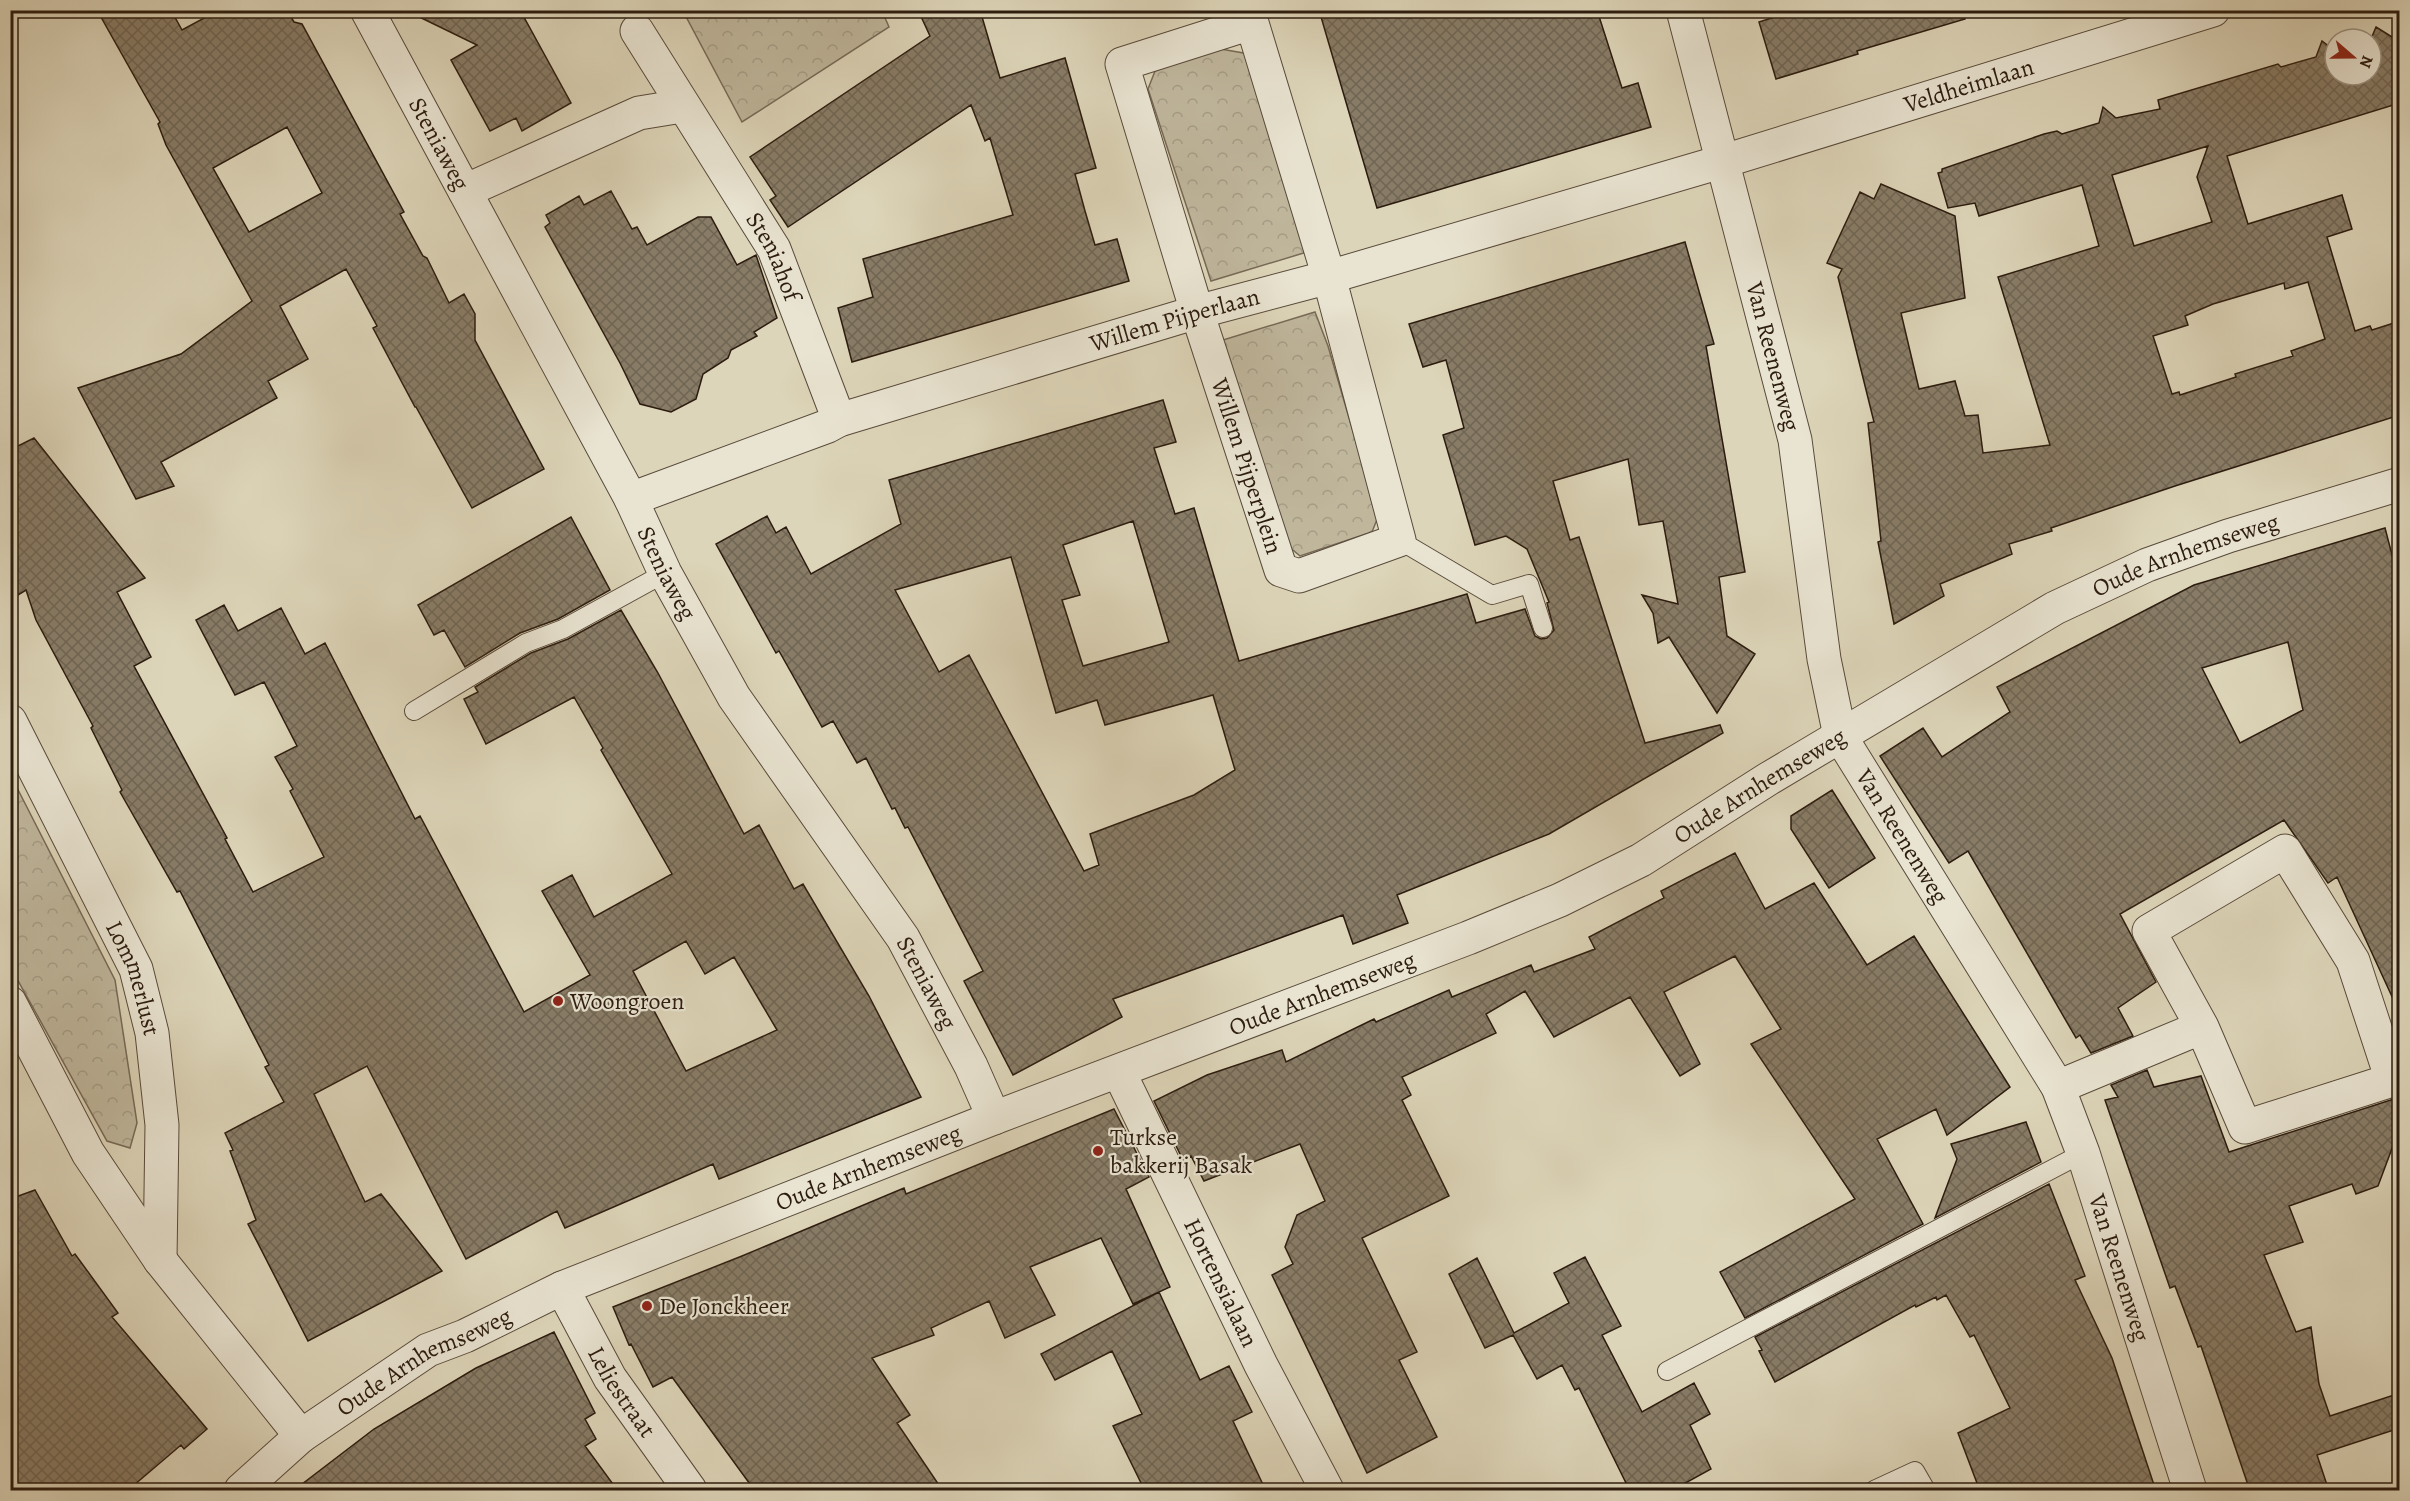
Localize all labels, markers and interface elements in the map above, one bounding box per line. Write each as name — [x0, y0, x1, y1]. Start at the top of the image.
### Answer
north arrow — [2323, 27, 2383, 87]
street label: Veldheimlaan — [1899, 50, 2038, 121]
text: N — [2354, 53, 2378, 71]
street label: Steniaweg — [401, 92, 477, 196]
street label: Steniahof — [739, 206, 809, 308]
street label: Van Reenenweg — [1738, 277, 1808, 435]
street label: Willem Pijperlaan — [1085, 280, 1263, 360]
street label: Willem Pijperplein — [1203, 373, 1290, 558]
street label: Oude Arnhemseweg — [2087, 506, 2283, 604]
street label: Steniaweg — [630, 521, 704, 626]
street label: Oude Arnhemseweg — [1667, 720, 1852, 851]
street label: Van Reenenweg — [1848, 762, 1956, 910]
street label: Lommerlust — [98, 915, 168, 1039]
street label: Steniaweg — [889, 930, 965, 1035]
street label: Oude Arnhemseweg — [1224, 944, 1420, 1043]
place label: Woongroen — [569, 985, 684, 1017]
marker: Woongroen — [551, 994, 565, 1008]
street label: Oude Arnhemseweg — [771, 1117, 966, 1218]
place label: Turkse bakkerij Basak — [1110, 1121, 1253, 1181]
marker: Turkse bakkerij Basak — [1091, 1144, 1105, 1158]
street label: Van Reenenweg — [2081, 1189, 2158, 1345]
street label: Hortensialaan — [1176, 1213, 1266, 1352]
place label: De Jonckheer — [659, 1290, 789, 1322]
marker: De Jonckheer — [640, 1299, 654, 1313]
street label: Oude Arnhemseweg — [330, 1300, 517, 1424]
street label: Leliestraat — [580, 1341, 664, 1444]

